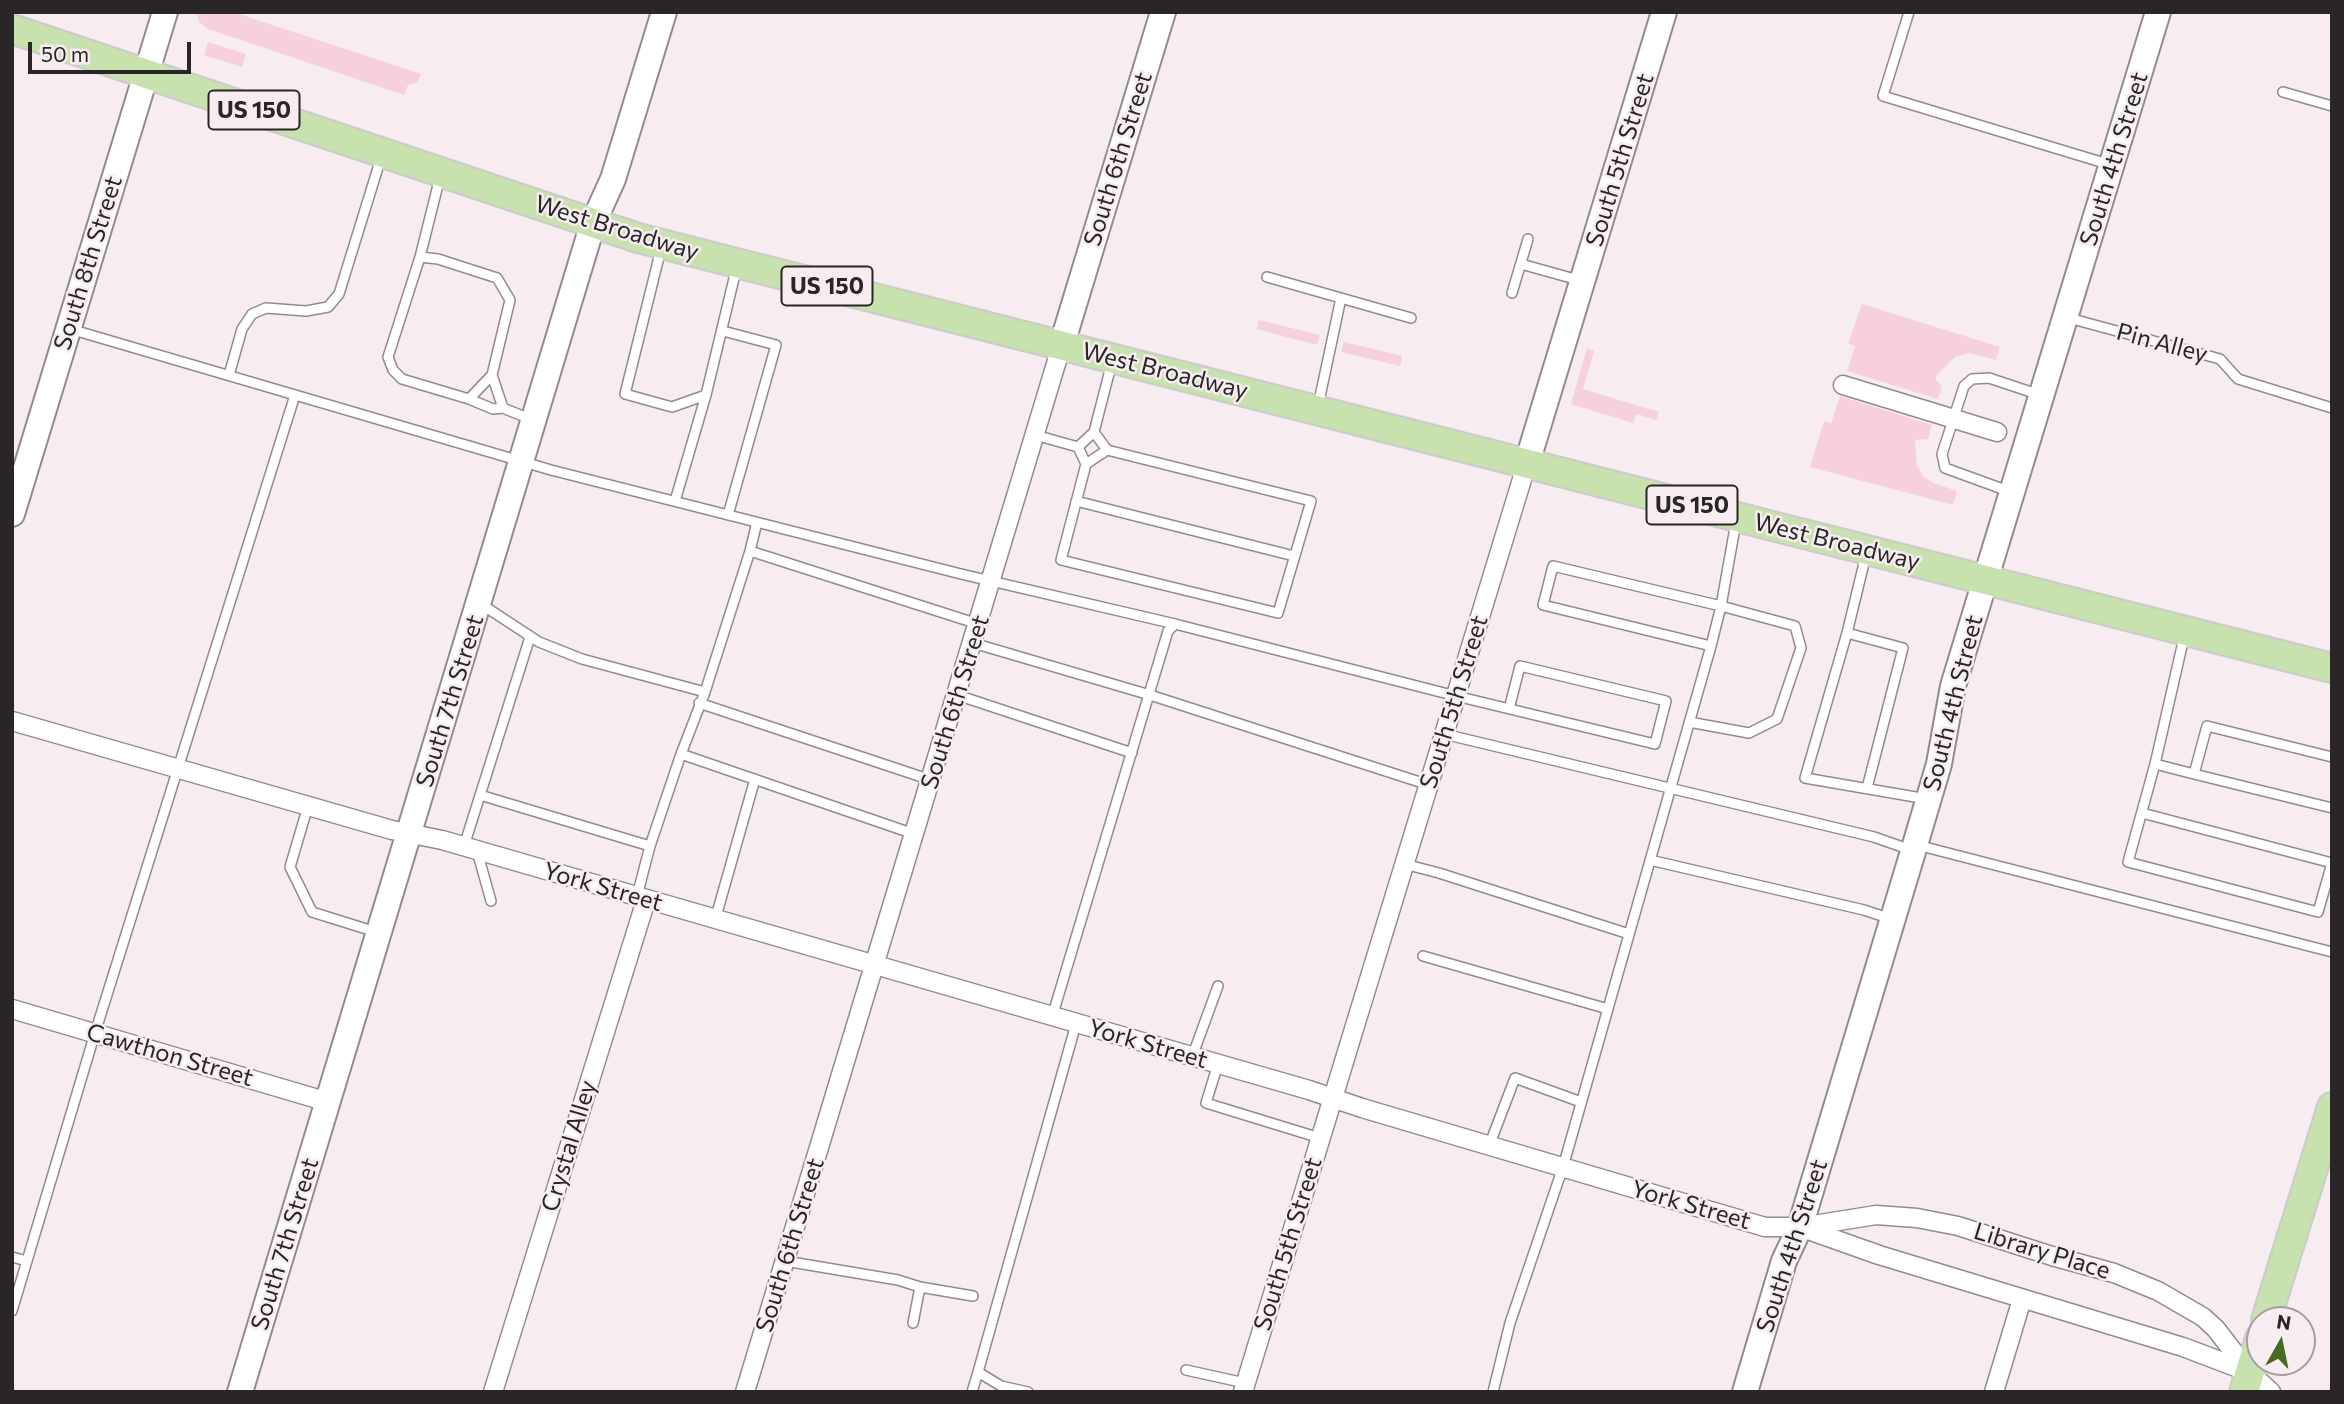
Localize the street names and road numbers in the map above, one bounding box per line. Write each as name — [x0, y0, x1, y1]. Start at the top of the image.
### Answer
street label: South 6th Street — [1078, 68, 1158, 250]
street label: South 4th Street — [2074, 69, 2154, 249]
street label: South 5th Street — [1580, 70, 1660, 250]
road number: US 150 — [208, 90, 300, 130]
street label: South 8th Street — [48, 172, 128, 354]
street label: West Broadway — [532, 189, 702, 267]
road number: US 150 — [782, 266, 872, 306]
street label: Pin Alley — [2113, 317, 2211, 369]
street label: West Broadway — [1079, 336, 1251, 406]
road number: US 150 — [1646, 485, 1738, 524]
street label: West Broadway — [1751, 507, 1923, 577]
street label: South 7th Street — [410, 611, 490, 791]
street label: South 6th Street — [915, 611, 995, 793]
street label: South 5th Street — [1414, 612, 1494, 792]
street label: South 4th Street — [1917, 612, 1989, 794]
street label: York Street — [540, 856, 666, 918]
street label: York Street — [1085, 1013, 1211, 1075]
street label: Cawthon Street — [83, 1017, 257, 1093]
street label: Crystal Alley — [535, 1077, 603, 1215]
street label: South 7th Street — [245, 1154, 325, 1334]
street label: South 6th Street — [750, 1154, 830, 1336]
street label: South 5th Street — [1248, 1154, 1328, 1334]
street label: South 4th Street — [1750, 1156, 1834, 1336]
street label: York Street — [1628, 1174, 1754, 1236]
street label: Library Place — [1970, 1217, 2114, 1285]

